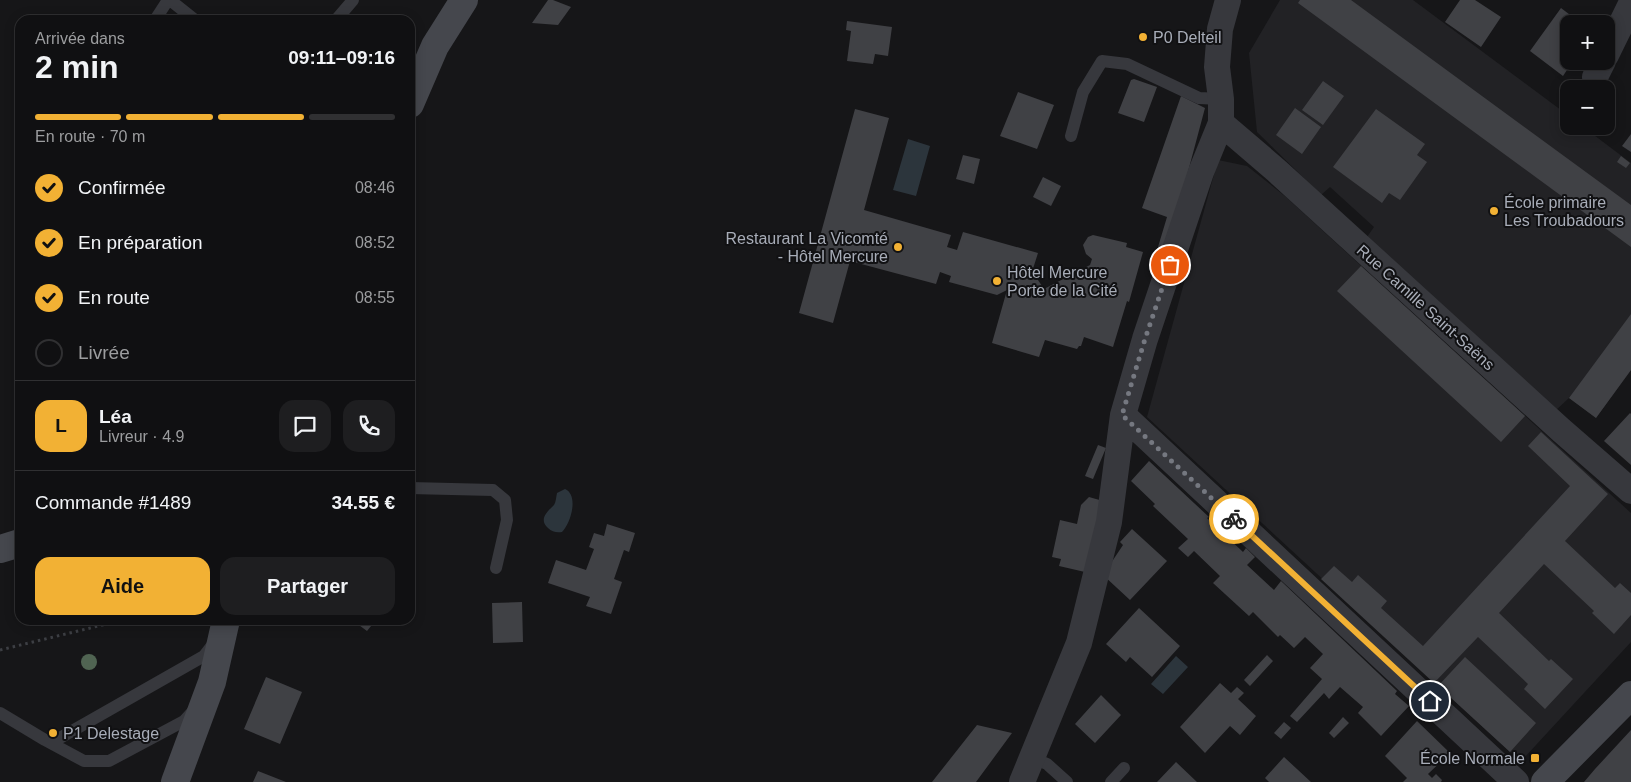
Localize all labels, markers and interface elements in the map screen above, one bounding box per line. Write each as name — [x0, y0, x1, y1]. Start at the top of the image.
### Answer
map controls — [1560, 15, 1615, 135]
button: + — [1560, 15, 1615, 70]
place label: P0 Delteil — [1153, 29, 1221, 46]
text: Arrivée dans — [35, 30, 125, 47]
marker: P0 Delteil — [1137, 31, 1149, 43]
text: 09:11–09:16 — [288, 47, 395, 68]
text: 2 min — [35, 49, 119, 85]
button: − — [1560, 80, 1615, 135]
text: En route · 70 m — [35, 128, 145, 145]
icon: check — [35, 174, 63, 202]
text: Confirmée — [78, 177, 166, 198]
text: 08:46 — [355, 179, 395, 196]
place label: École primaire Les Troubadours — [1504, 193, 1624, 229]
marker: École primaire Les Troubadours — [1488, 205, 1500, 217]
icon: check — [35, 229, 63, 257]
place label: Restaurant La Vicomté - Hôtel Mercure — [726, 230, 888, 265]
text: En préparation — [78, 232, 203, 253]
text: 08:52 — [355, 234, 395, 251]
marker: Restaurant La Vicomté - Hôtel Mercure — [892, 241, 904, 253]
street label: Rue Camille Saint-Saëns — [1354, 241, 1498, 373]
pin — [1149, 244, 1191, 286]
icon: bag — [1156, 251, 1184, 279]
place label: Hôtel Mercure Porte de la Cité — [1007, 264, 1117, 299]
marker: Hôtel Mercure Porte de la Cité — [991, 275, 1003, 287]
icon: check — [35, 284, 63, 312]
text: En route — [78, 287, 150, 308]
text: 08:55 — [355, 289, 395, 306]
text: Livrée — [78, 342, 130, 363]
button: chat — [279, 400, 331, 452]
button: phone — [343, 400, 395, 452]
text: Léa — [99, 406, 132, 427]
text: L — [55, 415, 67, 436]
text: Livreur · 4.9 — [99, 428, 184, 445]
text: Commande #1489 — [35, 492, 191, 513]
text: 34.55 € — [332, 492, 395, 513]
courier — [1209, 494, 1259, 544]
icon: bike — [1220, 505, 1248, 533]
button: Aide — [35, 557, 210, 615]
button: Partager — [220, 557, 395, 615]
pin — [1409, 680, 1451, 722]
icon: home — [1416, 687, 1444, 715]
place label: P1 Delestage — [63, 725, 159, 742]
marker: P1 Delestage — [47, 727, 59, 739]
place label: École Normale — [1420, 749, 1525, 767]
marker: École Normale — [1529, 752, 1541, 764]

